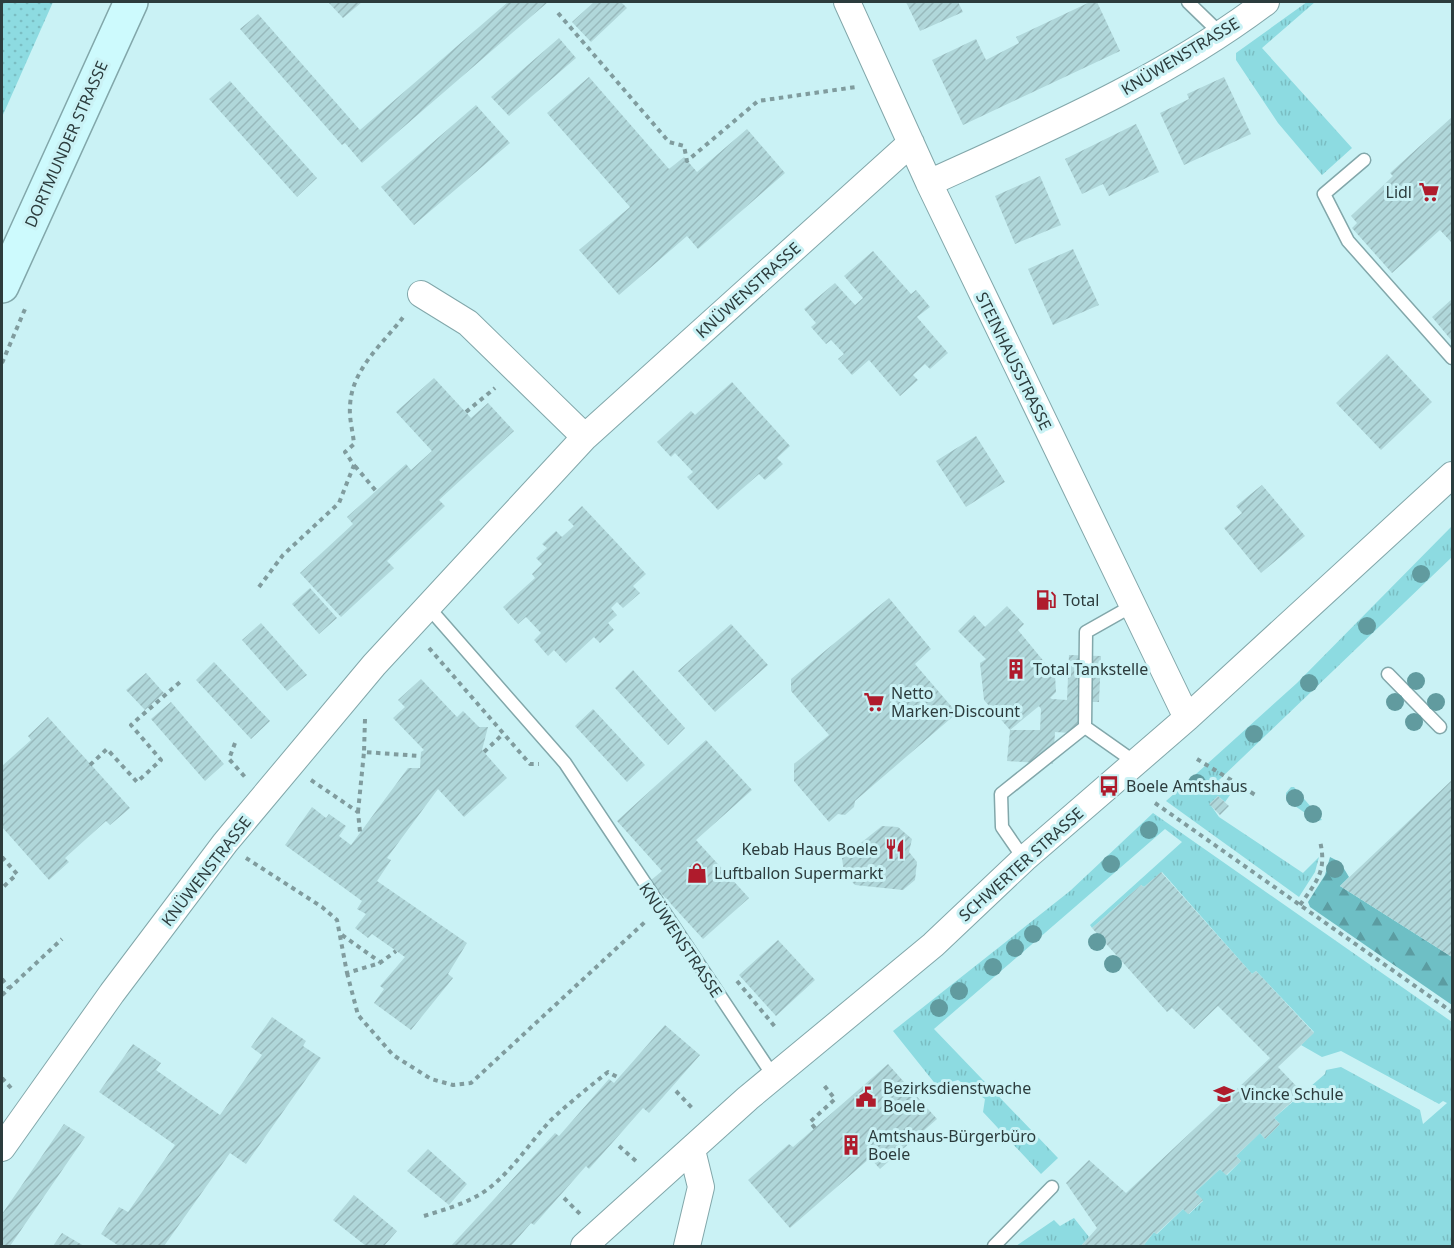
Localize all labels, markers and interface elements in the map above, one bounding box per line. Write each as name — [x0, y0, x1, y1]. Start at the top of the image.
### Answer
street label: KNÜWENSTRASSE — [1117, 12, 1243, 100]
street label: DORTMUNDER STRASSE — [19, 57, 113, 231]
supermarket icon: Lidl — [1417, 180, 1441, 204]
place label: Lidl — [1386, 181, 1412, 203]
street label: KNÜWENSTRASSE — [691, 237, 805, 343]
street label: STEINHAUSSTRASSE — [971, 288, 1057, 434]
fuel station icon: Total — [1034, 588, 1058, 612]
place label: Total — [1063, 589, 1099, 611]
building icon: Total Tankstelle — [1004, 657, 1028, 681]
place label: Total Tankstelle — [1033, 658, 1148, 680]
place label: Netto Marken-Discount — [891, 682, 1020, 722]
supermarket icon: Netto Marken-Discount — [862, 690, 886, 714]
bus stop icon: Boele Amtshaus — [1097, 774, 1121, 798]
place label: Boele Amtshaus — [1126, 775, 1247, 797]
street label: SCHWERTER STRASSE — [954, 802, 1088, 926]
street label: KNÜWENSTRASSE — [156, 811, 256, 931]
restaurant icon: Kebab Haus Boele — [883, 837, 907, 861]
place label: Kebab Haus Boele — [741, 838, 878, 860]
shop icon: Luftballon Supermarkt — [685, 861, 709, 885]
place label: Luftballon Supermarkt — [714, 862, 884, 884]
street label: KNÜWENSTRASSE — [634, 878, 728, 1002]
place label: Bezirksdienstwache Boele — [883, 1077, 1031, 1117]
school or university icon: Vincke Schule — [1212, 1082, 1236, 1106]
place label: Vincke Schule — [1241, 1083, 1343, 1105]
public building icon: Bezirksdienstwache Boele — [854, 1085, 878, 1109]
place label: Amtshaus-Bürgerbüro Boele — [868, 1125, 1036, 1165]
building icon: Amtshaus-Bürgerbüro Boele — [839, 1133, 863, 1157]

